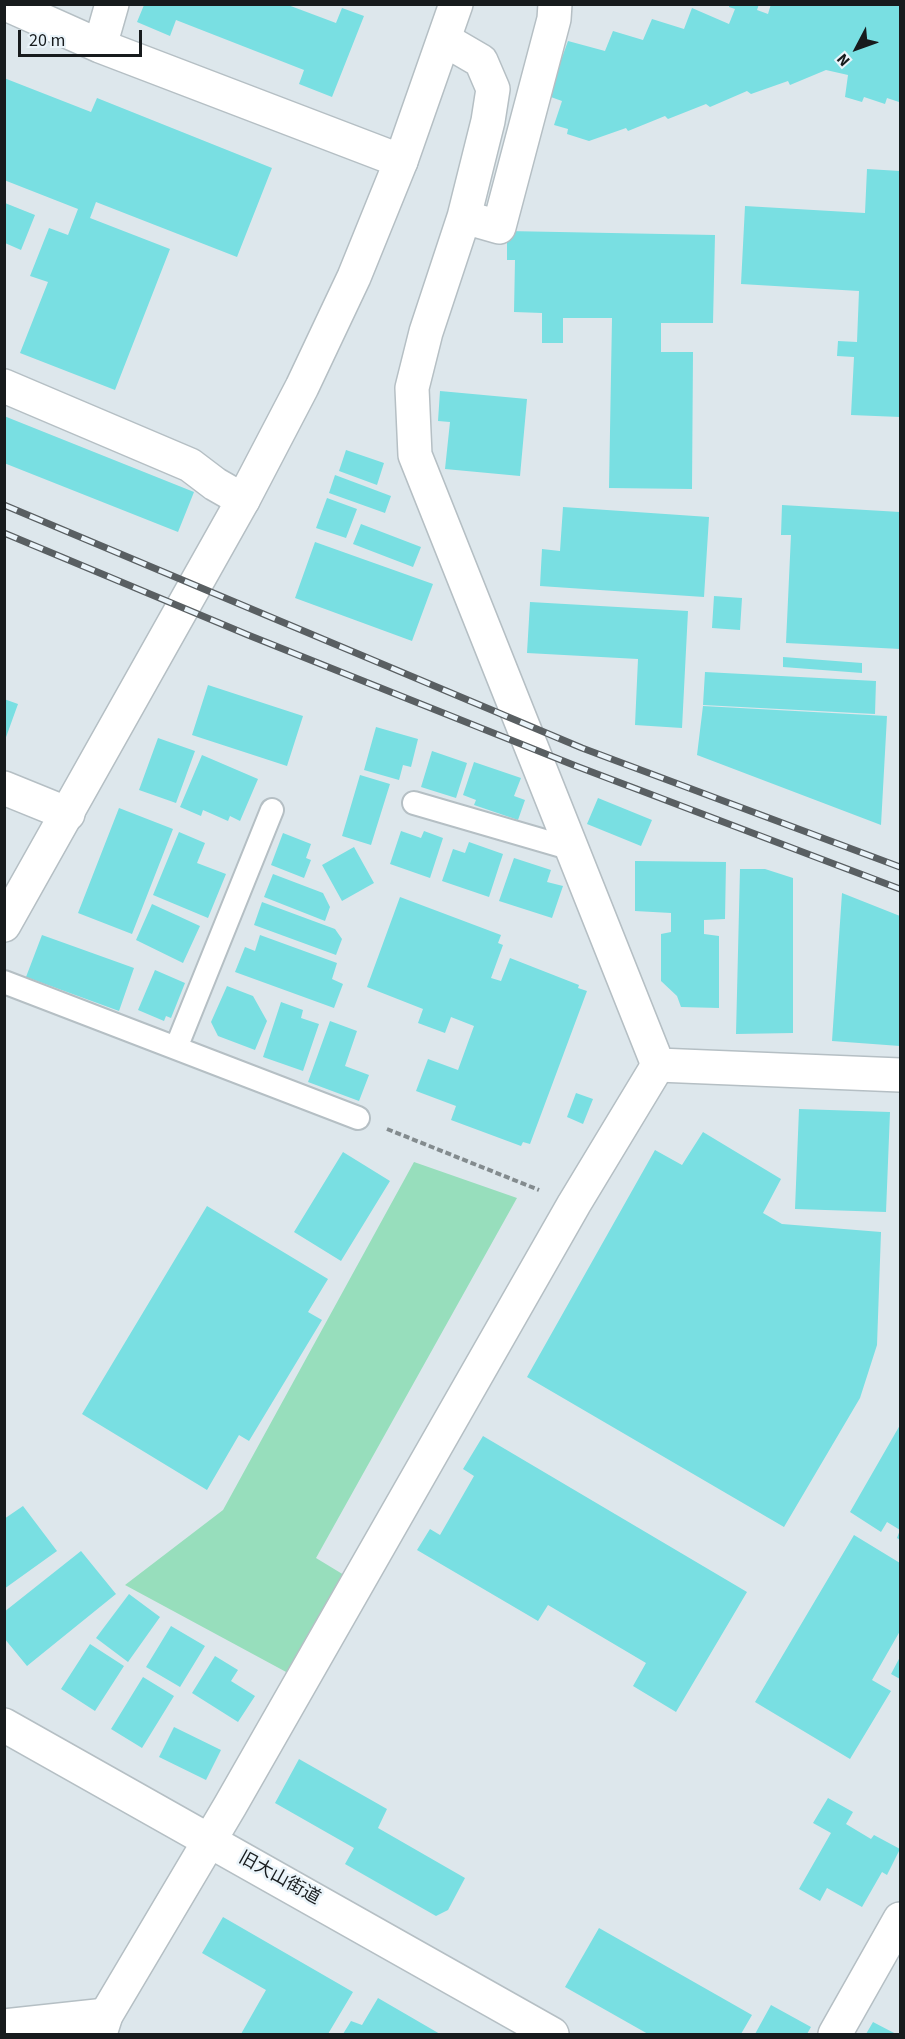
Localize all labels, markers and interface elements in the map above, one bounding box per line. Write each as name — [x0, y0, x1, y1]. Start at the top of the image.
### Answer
scale bar — [21, 18, 146, 56]
north arrow — [827, 18, 887, 78]
text: 20 m — [29, 28, 65, 53]
text: N — [832, 49, 855, 71]
street label: 旧大山街道 — [234, 1848, 324, 1910]

